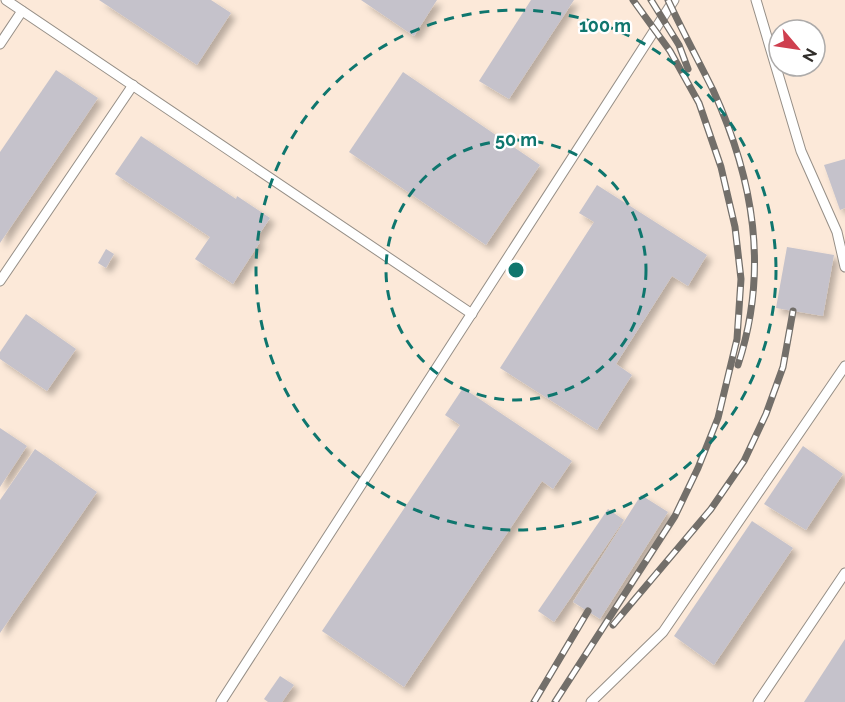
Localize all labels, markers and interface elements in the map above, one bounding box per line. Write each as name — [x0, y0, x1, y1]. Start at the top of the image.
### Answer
text: 100 m — [579, 15, 631, 36]
north arrow — [767, 18, 827, 78]
text: N — [798, 45, 821, 65]
text: 50 m — [495, 129, 537, 150]
centre of rings — [506, 260, 526, 280]

